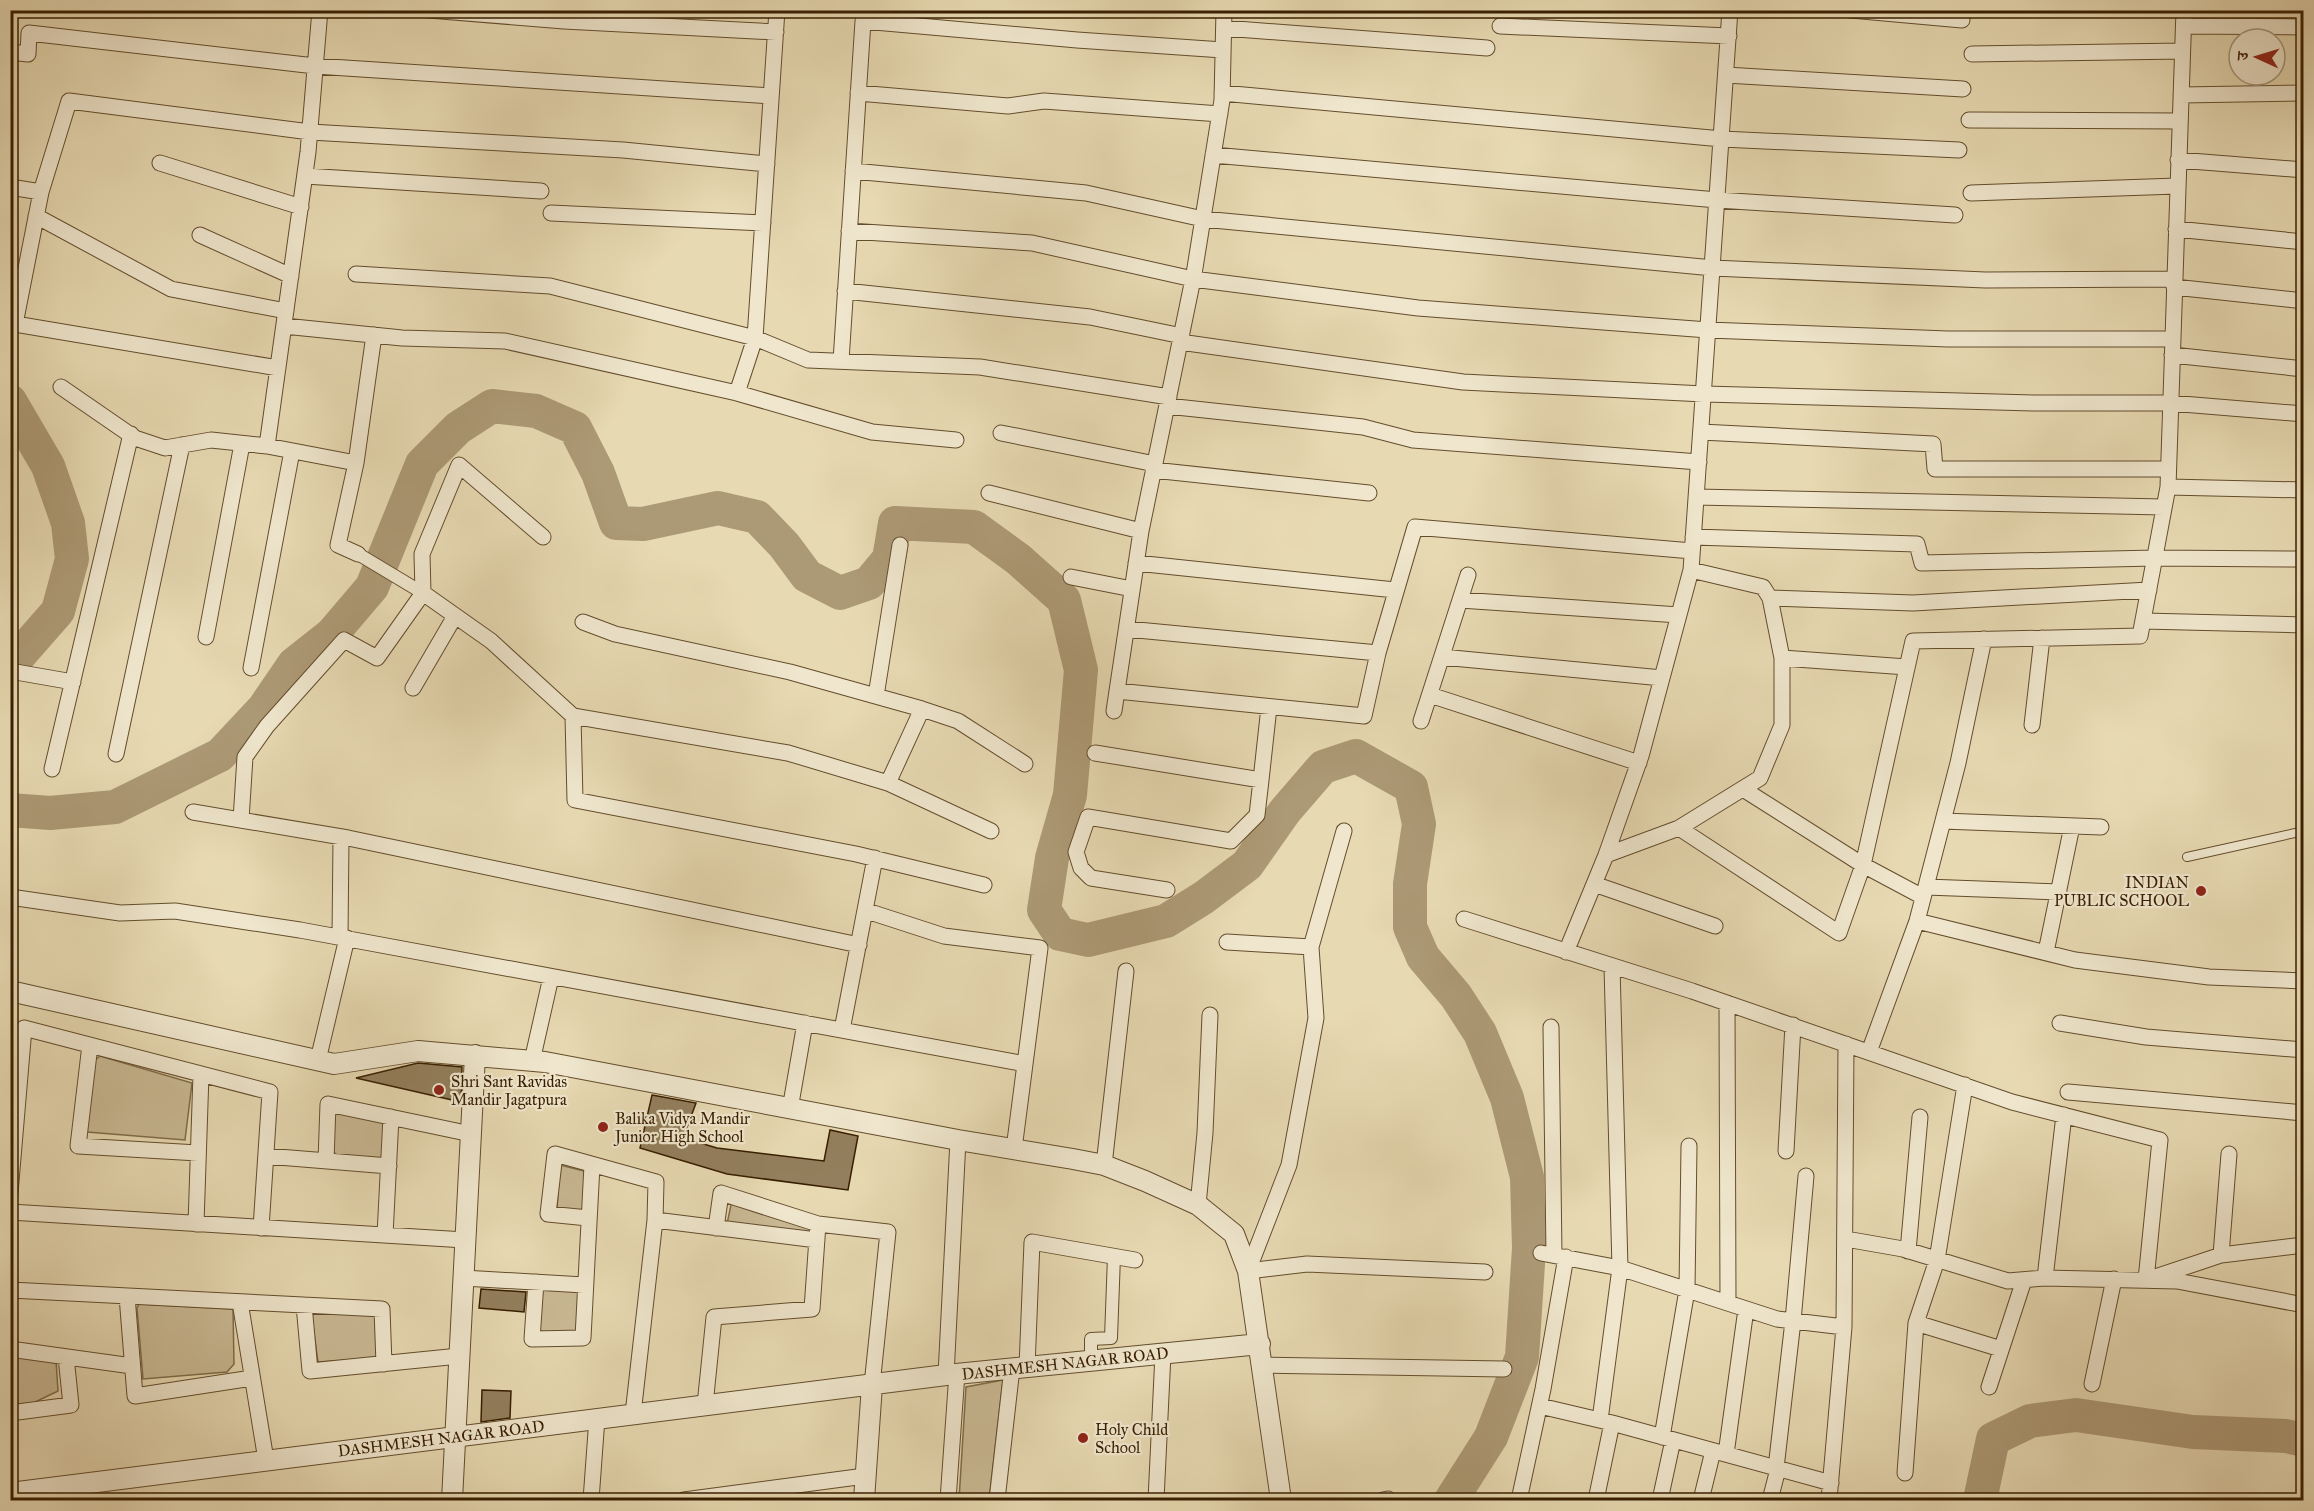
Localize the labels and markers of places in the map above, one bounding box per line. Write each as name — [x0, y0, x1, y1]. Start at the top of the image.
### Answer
place label: INDIAN PUBLIC SCHOOL — [2054, 873, 2189, 910]
marker: INDIAN PUBLIC SCHOOL — [2194, 884, 2208, 898]
place label: Shri Sant Ravidas Mandir Jagatpura — [451, 1072, 567, 1110]
marker: Shri Sant Ravidas Mandir Jagatpura — [432, 1083, 446, 1097]
place label: Balika Vidya Mandir Junior High School — [613, 1109, 750, 1147]
marker: Balika Vidya Mandir Junior High School — [596, 1120, 610, 1134]
place label: Holy Child School — [1095, 1420, 1168, 1457]
marker: Holy Child School — [1076, 1431, 1090, 1445]

